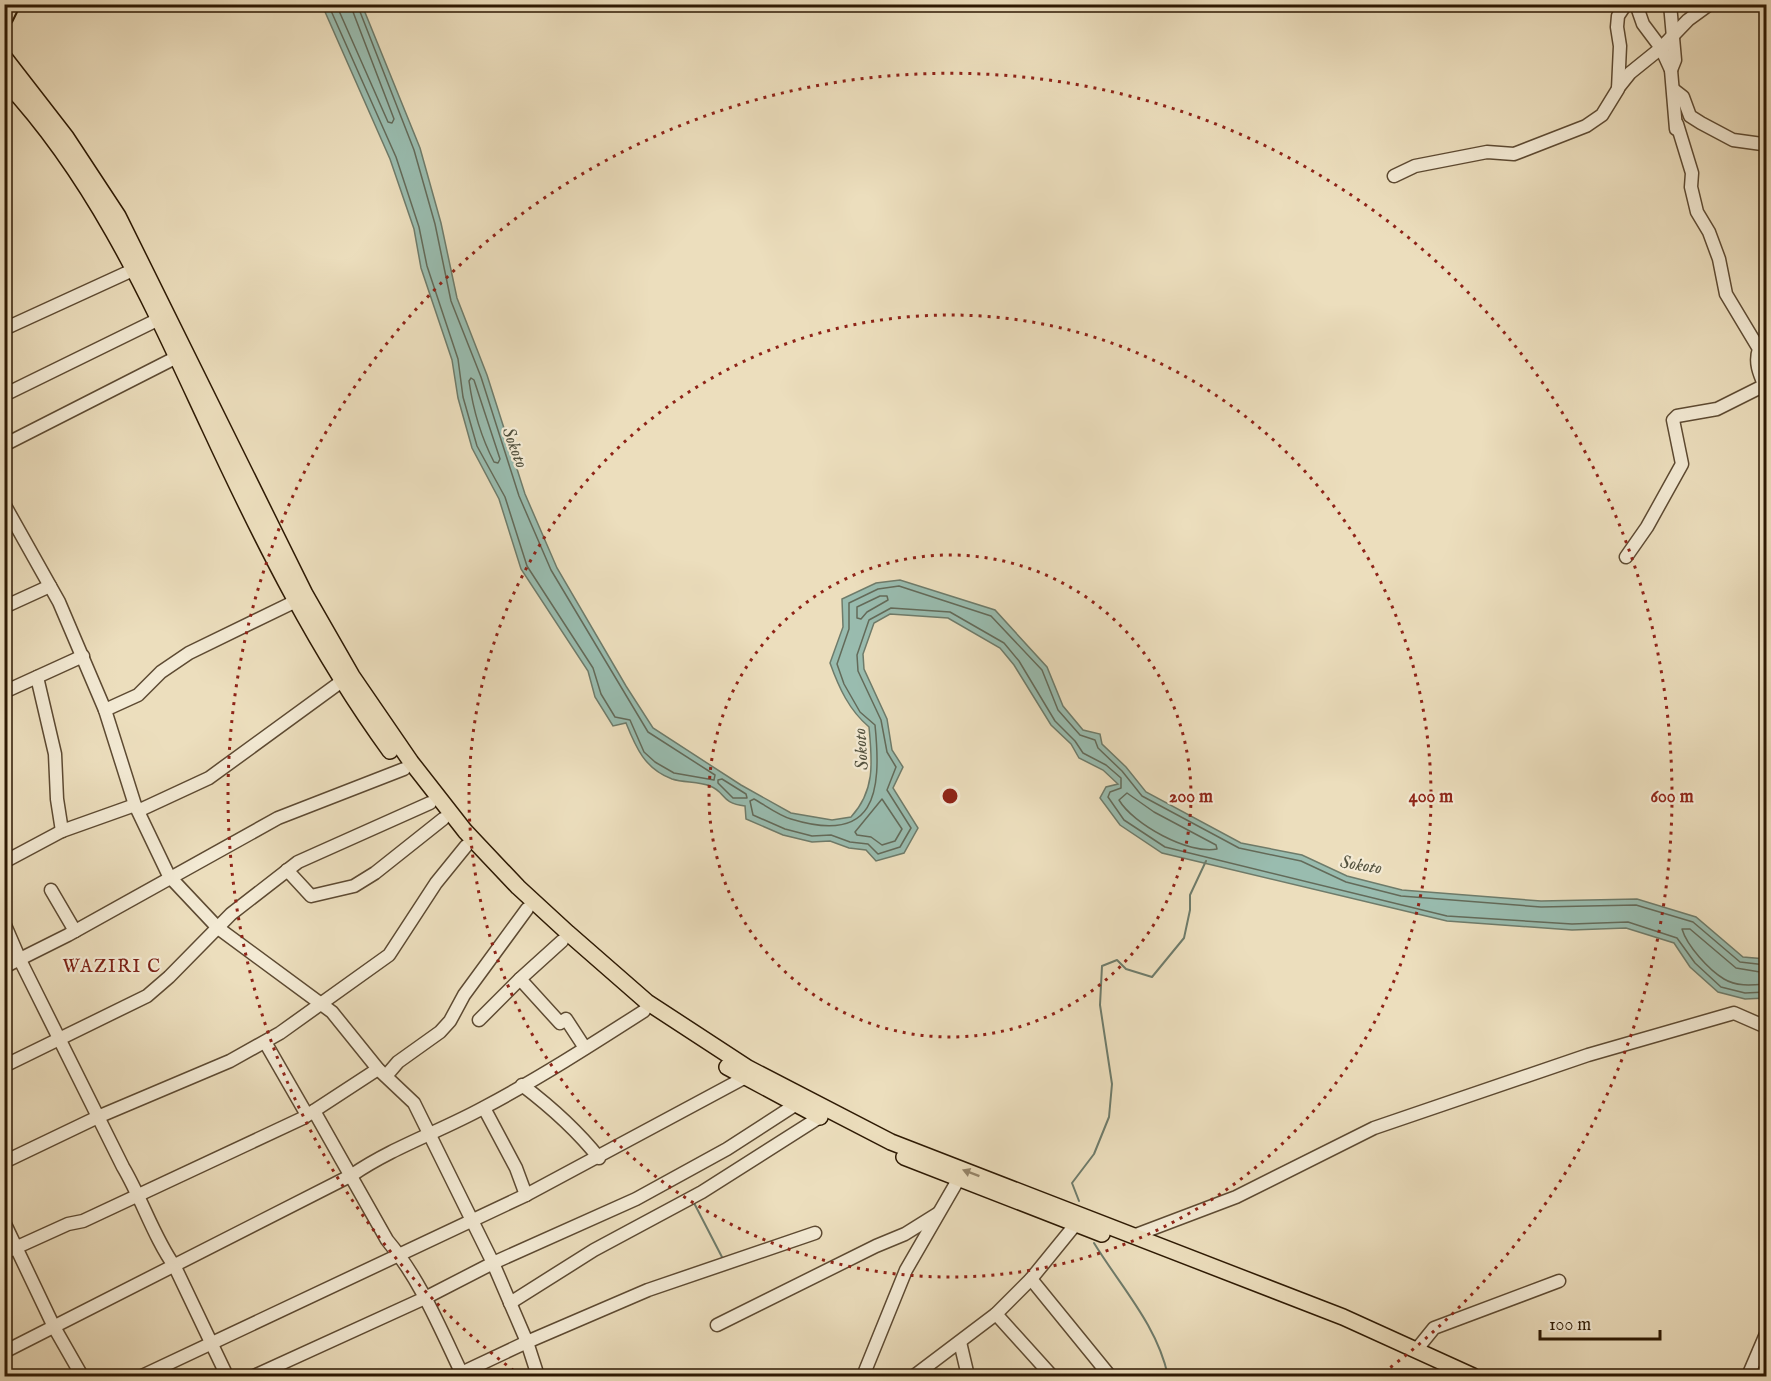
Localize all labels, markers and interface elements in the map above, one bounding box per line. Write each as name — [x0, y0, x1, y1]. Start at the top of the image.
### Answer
water label: Sokoto — [496, 424, 532, 472]
water label: Sokoto — [849, 727, 875, 771]
centre of rings — [940, 786, 960, 806]
text: 200 m — [1169, 786, 1213, 809]
text: 400 m — [1409, 786, 1453, 809]
text: 600 m — [1650, 786, 1694, 809]
water label: Sokoto — [1338, 851, 1384, 881]
district label: WAZIRI C — [62, 956, 162, 979]
one-way arrow — [962, 1167, 980, 1177]
scale bar — [1540, 1303, 1660, 1341]
text: 100 m — [1549, 1314, 1591, 1337]

